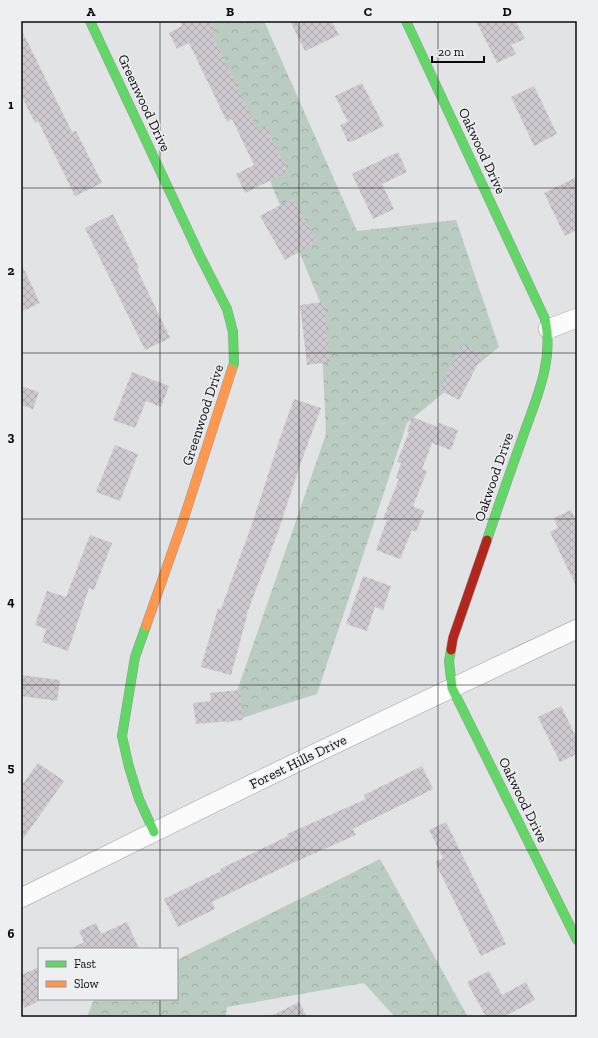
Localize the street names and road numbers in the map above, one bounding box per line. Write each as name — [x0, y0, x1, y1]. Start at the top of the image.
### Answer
street label: Greenwood Drive — [114, 52, 174, 155]
street label: Oakwood Drive — [455, 105, 510, 197]
street label: Greenwood Drive — [179, 362, 227, 468]
street label: Oakwood Drive — [471, 430, 517, 524]
street label: Forest Hills Drive — [247, 731, 350, 793]
street label: Oakwood Drive — [495, 755, 551, 846]

